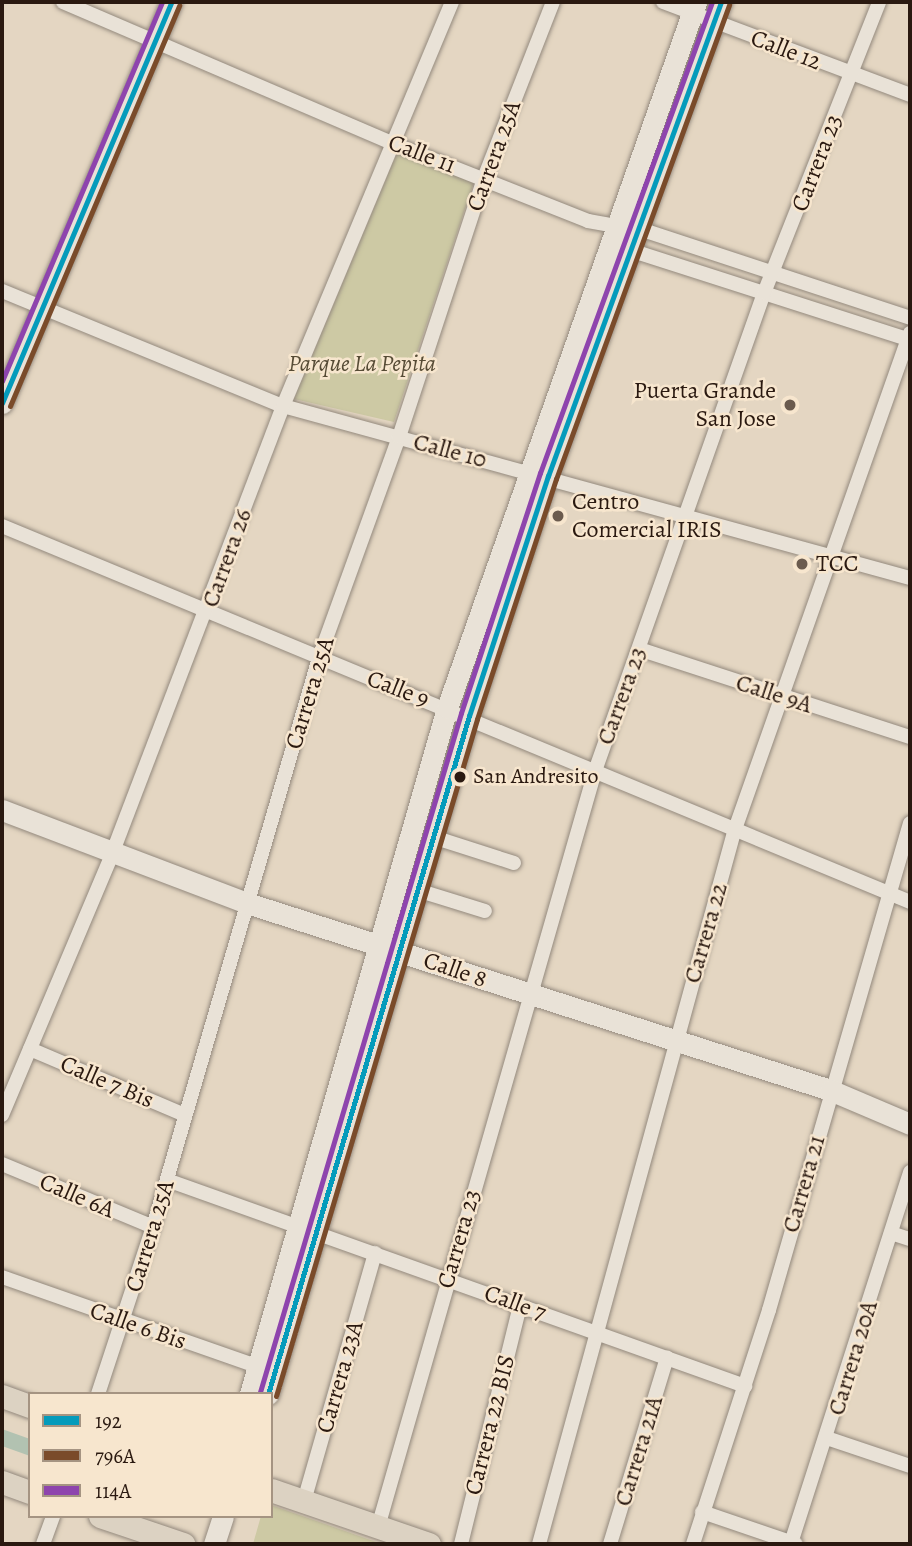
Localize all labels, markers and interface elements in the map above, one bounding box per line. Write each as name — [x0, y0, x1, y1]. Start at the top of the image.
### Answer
street label: Calle 12 — [747, 23, 825, 77]
street label: Carrera 25A — [461, 97, 527, 215]
street label: Carrera 23 — [785, 111, 849, 215]
street label: Calle 11 — [384, 128, 460, 180]
park label: Parque La Pepita — [288, 350, 436, 378]
place label: Puerta Grande San Jose — [634, 377, 776, 433]
marker: Puerta Grande San Jose — [782, 397, 798, 413]
street label: Calle 10 — [410, 427, 490, 475]
place label: Centro Comercial IRIS — [572, 488, 722, 544]
street label: Carrera 26 — [196, 505, 258, 611]
marker: Centro Comercial IRIS — [550, 508, 566, 524]
place label: TCC — [816, 550, 859, 578]
marker: TCC — [794, 556, 810, 572]
street label: Carrera 25A — [279, 633, 341, 753]
street label: Carrera 23 — [591, 643, 653, 749]
street label: Calle 9 — [363, 664, 433, 714]
street label: Calle 9A — [732, 668, 816, 720]
place label: San Andresito — [473, 764, 598, 790]
marker: San Andresito — [453, 770, 467, 784]
street label: Carrera 22 — [678, 880, 734, 986]
street label: Calle 8 — [420, 946, 490, 994]
street label: Calle 7 Bis — [56, 1049, 158, 1115]
street label: Carrera 21 — [776, 1132, 832, 1236]
street label: Calle 6A — [35, 1167, 119, 1225]
street label: Carrera 25A — [119, 1176, 181, 1296]
street label: Carrera 23 — [431, 1186, 487, 1292]
street label: Calle 7 — [480, 1279, 550, 1327]
street label: Calle 6 Bis — [86, 1296, 190, 1356]
street label: Carrera 20A — [822, 1297, 884, 1419]
street label: Carrera 23A — [310, 1318, 370, 1436]
street label: Carrera 22 BIS — [459, 1352, 521, 1498]
legend — [28, 1392, 273, 1518]
street label: Carrera 21A — [609, 1392, 669, 1510]
text: 192 — [95, 1407, 122, 1435]
text: 796A — [95, 1442, 135, 1470]
text: 114A — [95, 1477, 131, 1505]

